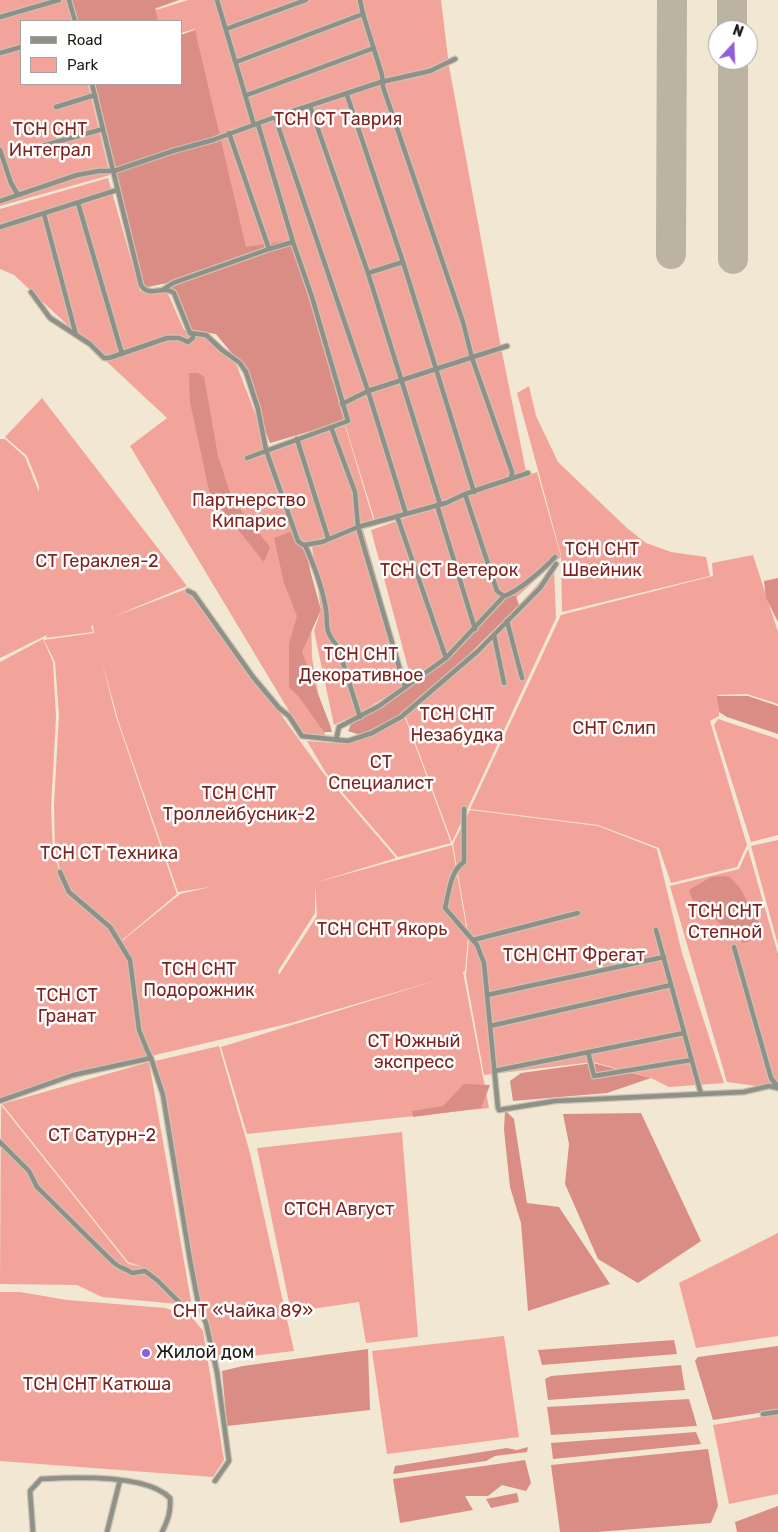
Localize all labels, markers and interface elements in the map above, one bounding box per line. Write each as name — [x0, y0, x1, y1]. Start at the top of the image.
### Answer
legend — [20, 20, 182, 85]
north arrow — [708, 20, 758, 70]
text: N — [730, 22, 746, 41]
text: Road — [67, 31, 103, 49]
text: Park — [67, 56, 98, 74]
park label: ТСН СТ Таврия — [274, 109, 402, 131]
park label: ТСН СНТ Интеграл — [9, 119, 91, 162]
park label: Партнерство Кипарис — [192, 490, 306, 532]
park label: ТСН СНТ Швейник — [562, 539, 642, 582]
park label: СТ Гераклея-2 — [35, 551, 159, 573]
park label: ТСН СТ Ветерок — [380, 560, 518, 582]
park label: ТСН СНТ Декоративное — [299, 644, 423, 686]
park label: ТСН СНТ Незабудка — [411, 704, 503, 746]
park label: СНТ Слип — [572, 718, 656, 740]
park label: СТ Специалист — [328, 752, 434, 794]
park label: ТСН СНТ Троллейбусник-2 — [163, 783, 315, 826]
park label: ТСН СТ Техника — [40, 843, 178, 865]
park label: ТСН СНТ Степной — [688, 901, 762, 944]
park label: ТСН СНТ Якорь — [317, 919, 447, 941]
park label: ТСН СНТ Фрегат — [503, 945, 645, 967]
park label: ТСН СНТ Подорожник — [143, 959, 255, 1002]
park label: ТСН СТ Гранат — [36, 985, 98, 1028]
park label: СТ Южный экспресс — [368, 1031, 460, 1074]
park label: СТ Сатурн-2 — [48, 1125, 156, 1147]
park label: СТСН Август — [284, 1199, 394, 1221]
park label: СНТ «Чайка 89» — [173, 1301, 313, 1323]
place label: Жилой дом — [156, 1342, 254, 1364]
marker: Жилой дом — [140, 1347, 152, 1359]
park label: ТСН СНТ Катюша — [23, 1374, 171, 1396]

